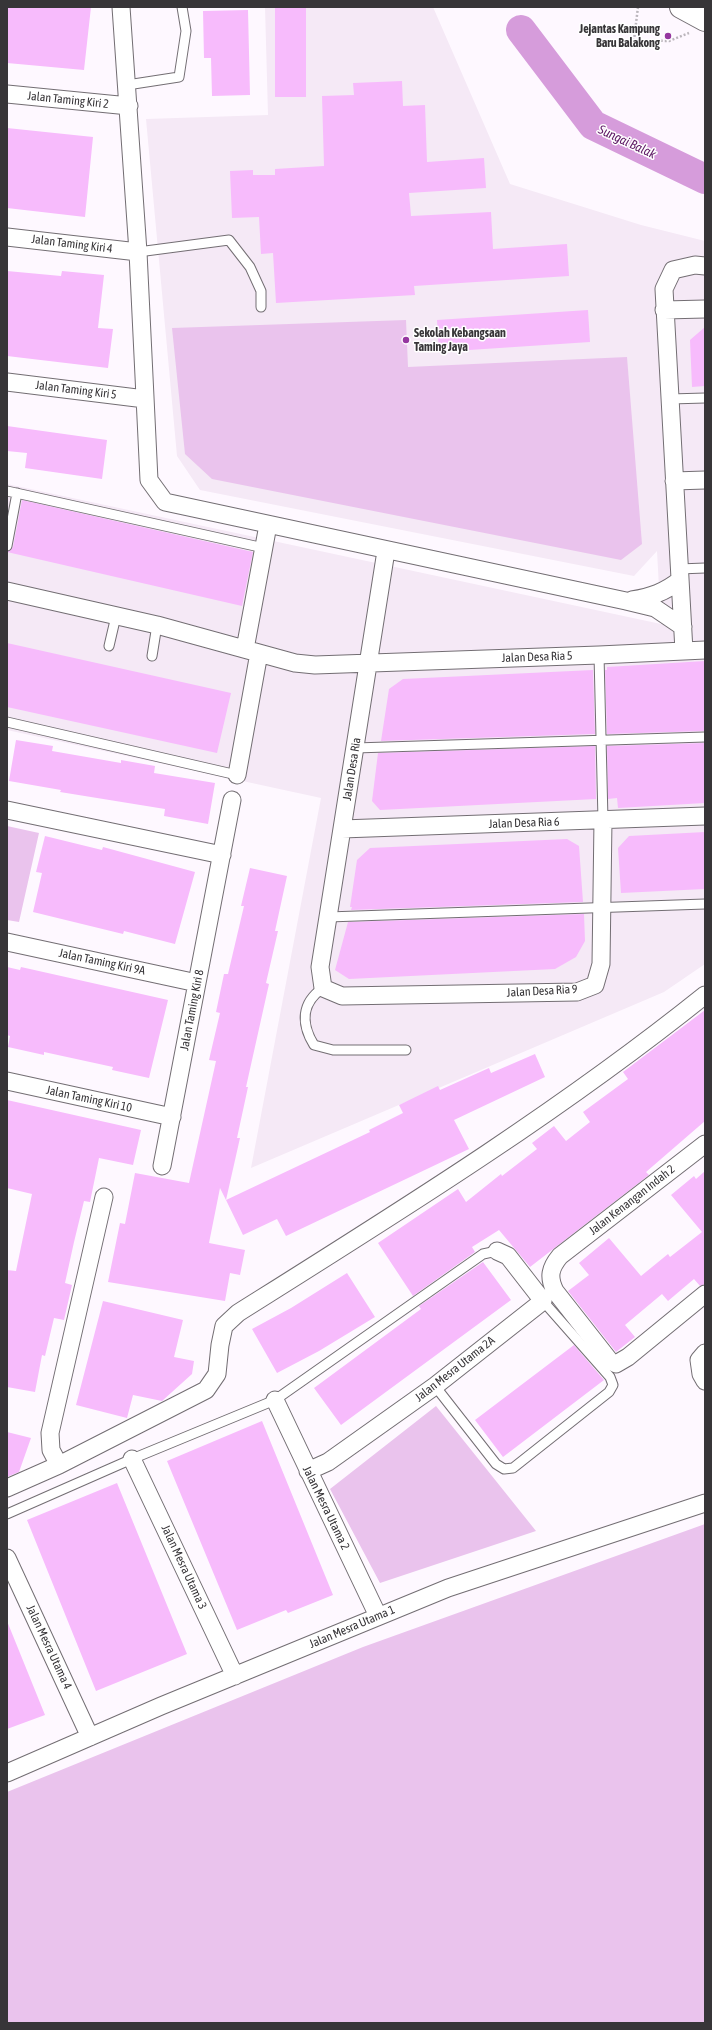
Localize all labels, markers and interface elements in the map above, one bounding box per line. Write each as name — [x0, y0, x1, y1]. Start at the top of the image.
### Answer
place label: Jejantas Kampung Baru Balakong — [579, 22, 660, 50]
marker: Jejantas Kampung Baru Balakong — [663, 31, 673, 41]
street label: Jalan Taming Kiri 2 — [27, 89, 109, 111]
water label: Sungai Balak — [596, 122, 658, 162]
street label: Jalan Taming Kiri 4 — [30, 232, 114, 256]
place label: Sekolah Kebangsaan Taming Jaya — [414, 326, 506, 354]
marker: Sekolah Kebangsaan Taming Jaya — [401, 335, 411, 345]
street label: Jalan Taming Kiri 5 — [34, 378, 118, 402]
street label: Jalan Desa Ria 5 — [501, 649, 573, 665]
street label: Jalan Desa Ria — [340, 736, 364, 802]
street label: Jalan Desa Ria 6 — [488, 815, 560, 831]
street label: Jalan Taming Kiri 9A — [58, 946, 146, 978]
street label: Jalan Taming Kiri 8 — [177, 968, 207, 1052]
street label: Jalan Desa Ria 9 — [506, 982, 578, 1000]
street label: Jalan Taming Kiri 10 — [45, 1083, 133, 1115]
street label: Jalan Kenangan Indah 2 — [586, 1162, 678, 1238]
street label: Jalan Mesra Utama 2A — [412, 1333, 498, 1405]
street label: Jalan Mesra Utama 2 — [299, 1464, 353, 1552]
street label: Jalan Mesra Utama 3 — [158, 1522, 210, 1612]
street label: Jalan Mesra Utama 4 — [23, 1602, 75, 1692]
street label: Jalan Mesra Utama 1 — [307, 1602, 397, 1652]

